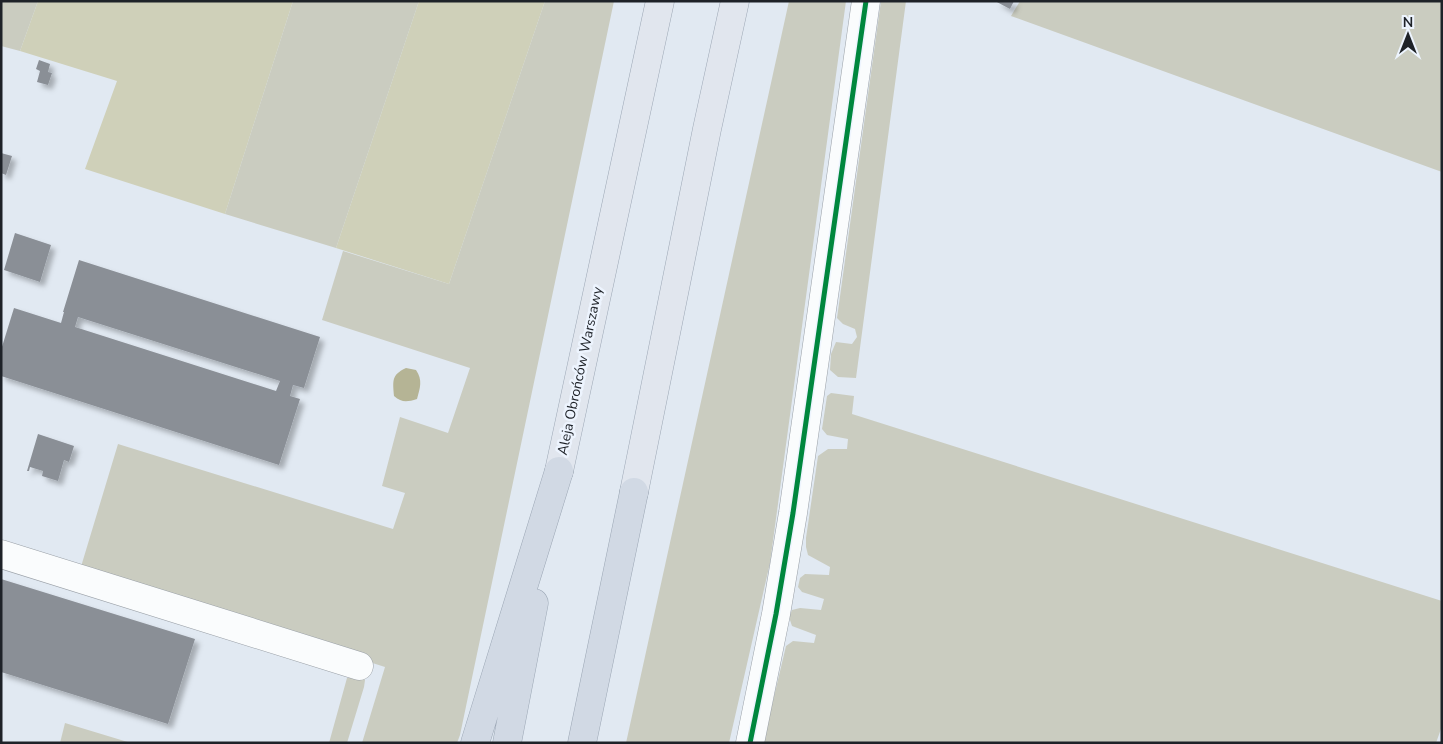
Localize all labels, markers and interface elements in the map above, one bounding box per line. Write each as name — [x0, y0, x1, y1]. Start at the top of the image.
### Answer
north arrow — [1383, 10, 1433, 60]
text: N — [1403, 13, 1413, 32]
street label: Aleja Obrońców Warszawy — [553, 284, 607, 457]

